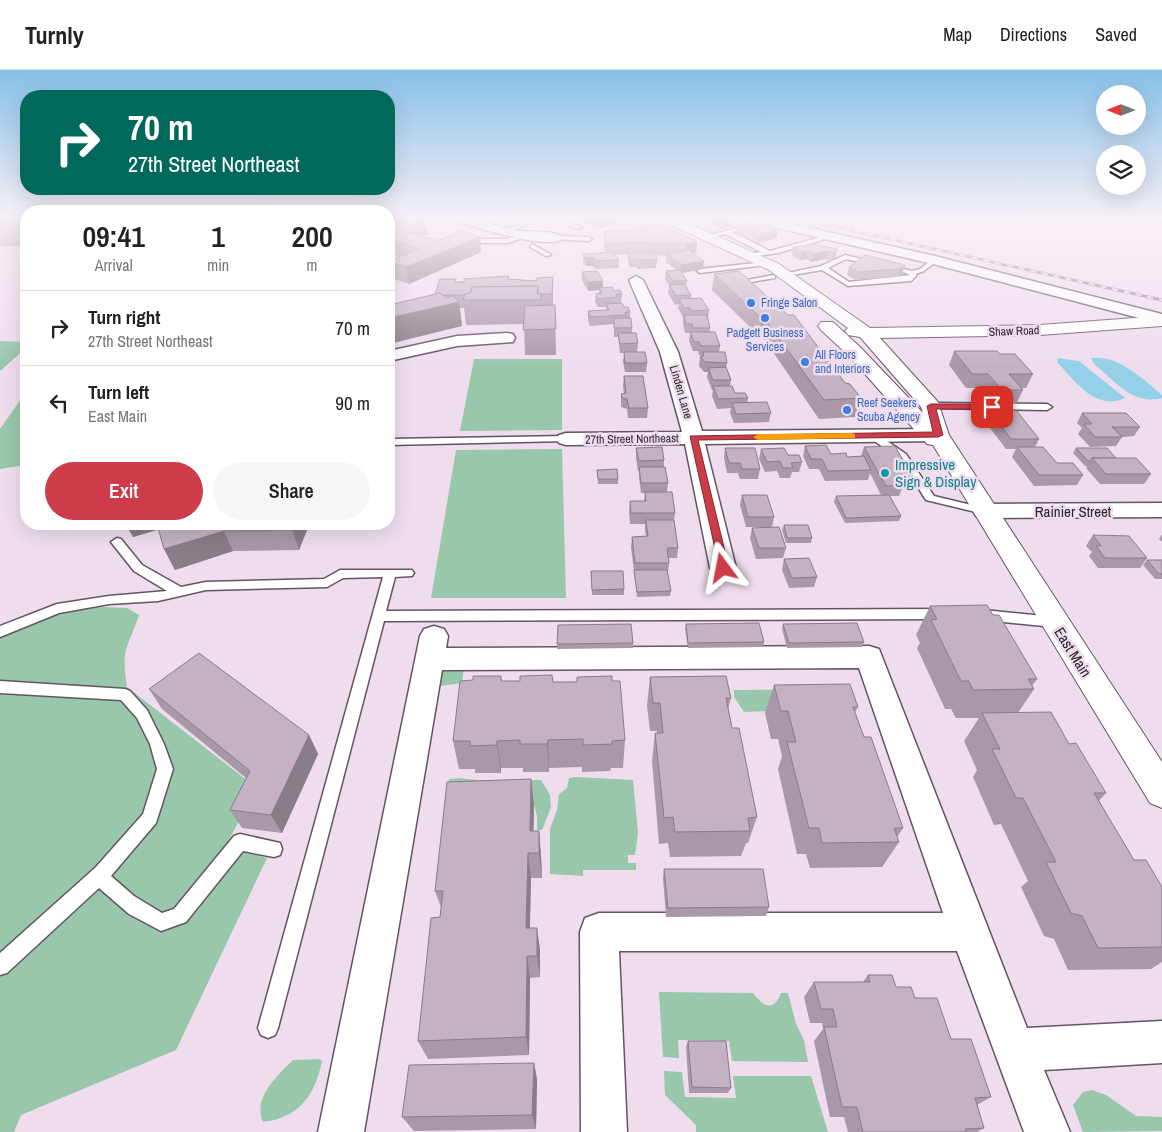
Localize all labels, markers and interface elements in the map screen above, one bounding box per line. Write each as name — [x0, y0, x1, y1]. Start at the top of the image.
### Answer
text: Turnly — [25, 19, 84, 51]
text: Map — [943, 22, 972, 47]
text: Directions — [1000, 22, 1067, 47]
text: Saved — [1095, 22, 1137, 47]
north arrow — [1096, 85, 1146, 135]
map controls — [1096, 85, 1146, 195]
text: 70 m — [128, 104, 193, 151]
icon: right — [45, 110, 110, 175]
button: layers — [1096, 145, 1146, 195]
text: 27th Street Northeast — [128, 149, 300, 179]
text: 09:41 — [82, 216, 145, 256]
text: 1 — [211, 216, 225, 256]
text: 200 — [292, 216, 333, 256]
text: Arrival — [95, 254, 133, 276]
text: min — [207, 254, 229, 276]
text: m — [307, 254, 318, 276]
place label: Fringe Salon — [761, 295, 817, 311]
marker: Fringe Salon — [745, 297, 757, 309]
text: Turn right — [88, 304, 160, 330]
marker: Padgett Business Services — [759, 312, 771, 324]
icon: right — [45, 314, 73, 342]
text: 70 m — [335, 315, 370, 341]
street label: Shaw Road — [988, 322, 1040, 340]
place label: Padgett Business Services — [726, 325, 804, 355]
text: 27th Street Northeast — [88, 330, 213, 352]
place label: All Floors and Interiors — [814, 347, 870, 377]
marker: All Floors and Interiors — [799, 356, 811, 368]
street label: Linden Lane — [666, 363, 696, 421]
text: Turn left — [88, 379, 149, 405]
pin — [971, 386, 1013, 428]
icon: left — [45, 389, 73, 417]
text: 90 m — [335, 390, 370, 416]
icon: arrive — [978, 393, 1006, 421]
place label: Reef Seekers Scuba Agency — [857, 395, 920, 425]
marker: Reef Seekers Scuba Agency — [841, 404, 853, 416]
text: East Main — [88, 405, 147, 427]
street label: 27th Street Northeast — [585, 430, 679, 448]
place label: Impressive Sign & Display — [895, 454, 977, 492]
button: Exit — [45, 462, 203, 520]
button: Share — [213, 462, 370, 520]
marker: Impressive Sign & Display — [879, 467, 891, 479]
street label: Rainier Street — [1035, 501, 1112, 522]
position arrow — [696, 541, 748, 593]
street label: East Main — [1049, 623, 1097, 681]

